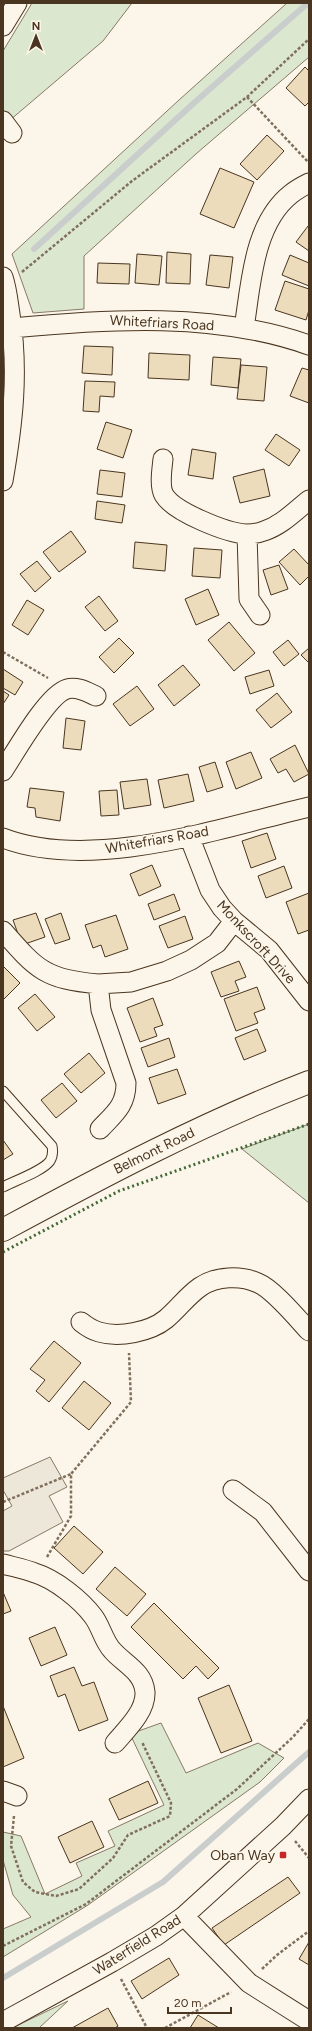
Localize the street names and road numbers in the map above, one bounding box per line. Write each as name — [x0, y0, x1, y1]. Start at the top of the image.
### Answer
street label: Whitefriars Road — [109, 312, 215, 334]
street label: Whitefriars Road — [104, 823, 210, 857]
street label: Monkscroft Drive — [213, 897, 299, 987]
street label: Belmont Road — [111, 1124, 197, 1178]
street label: Waterfield Road — [90, 1911, 184, 1979]

